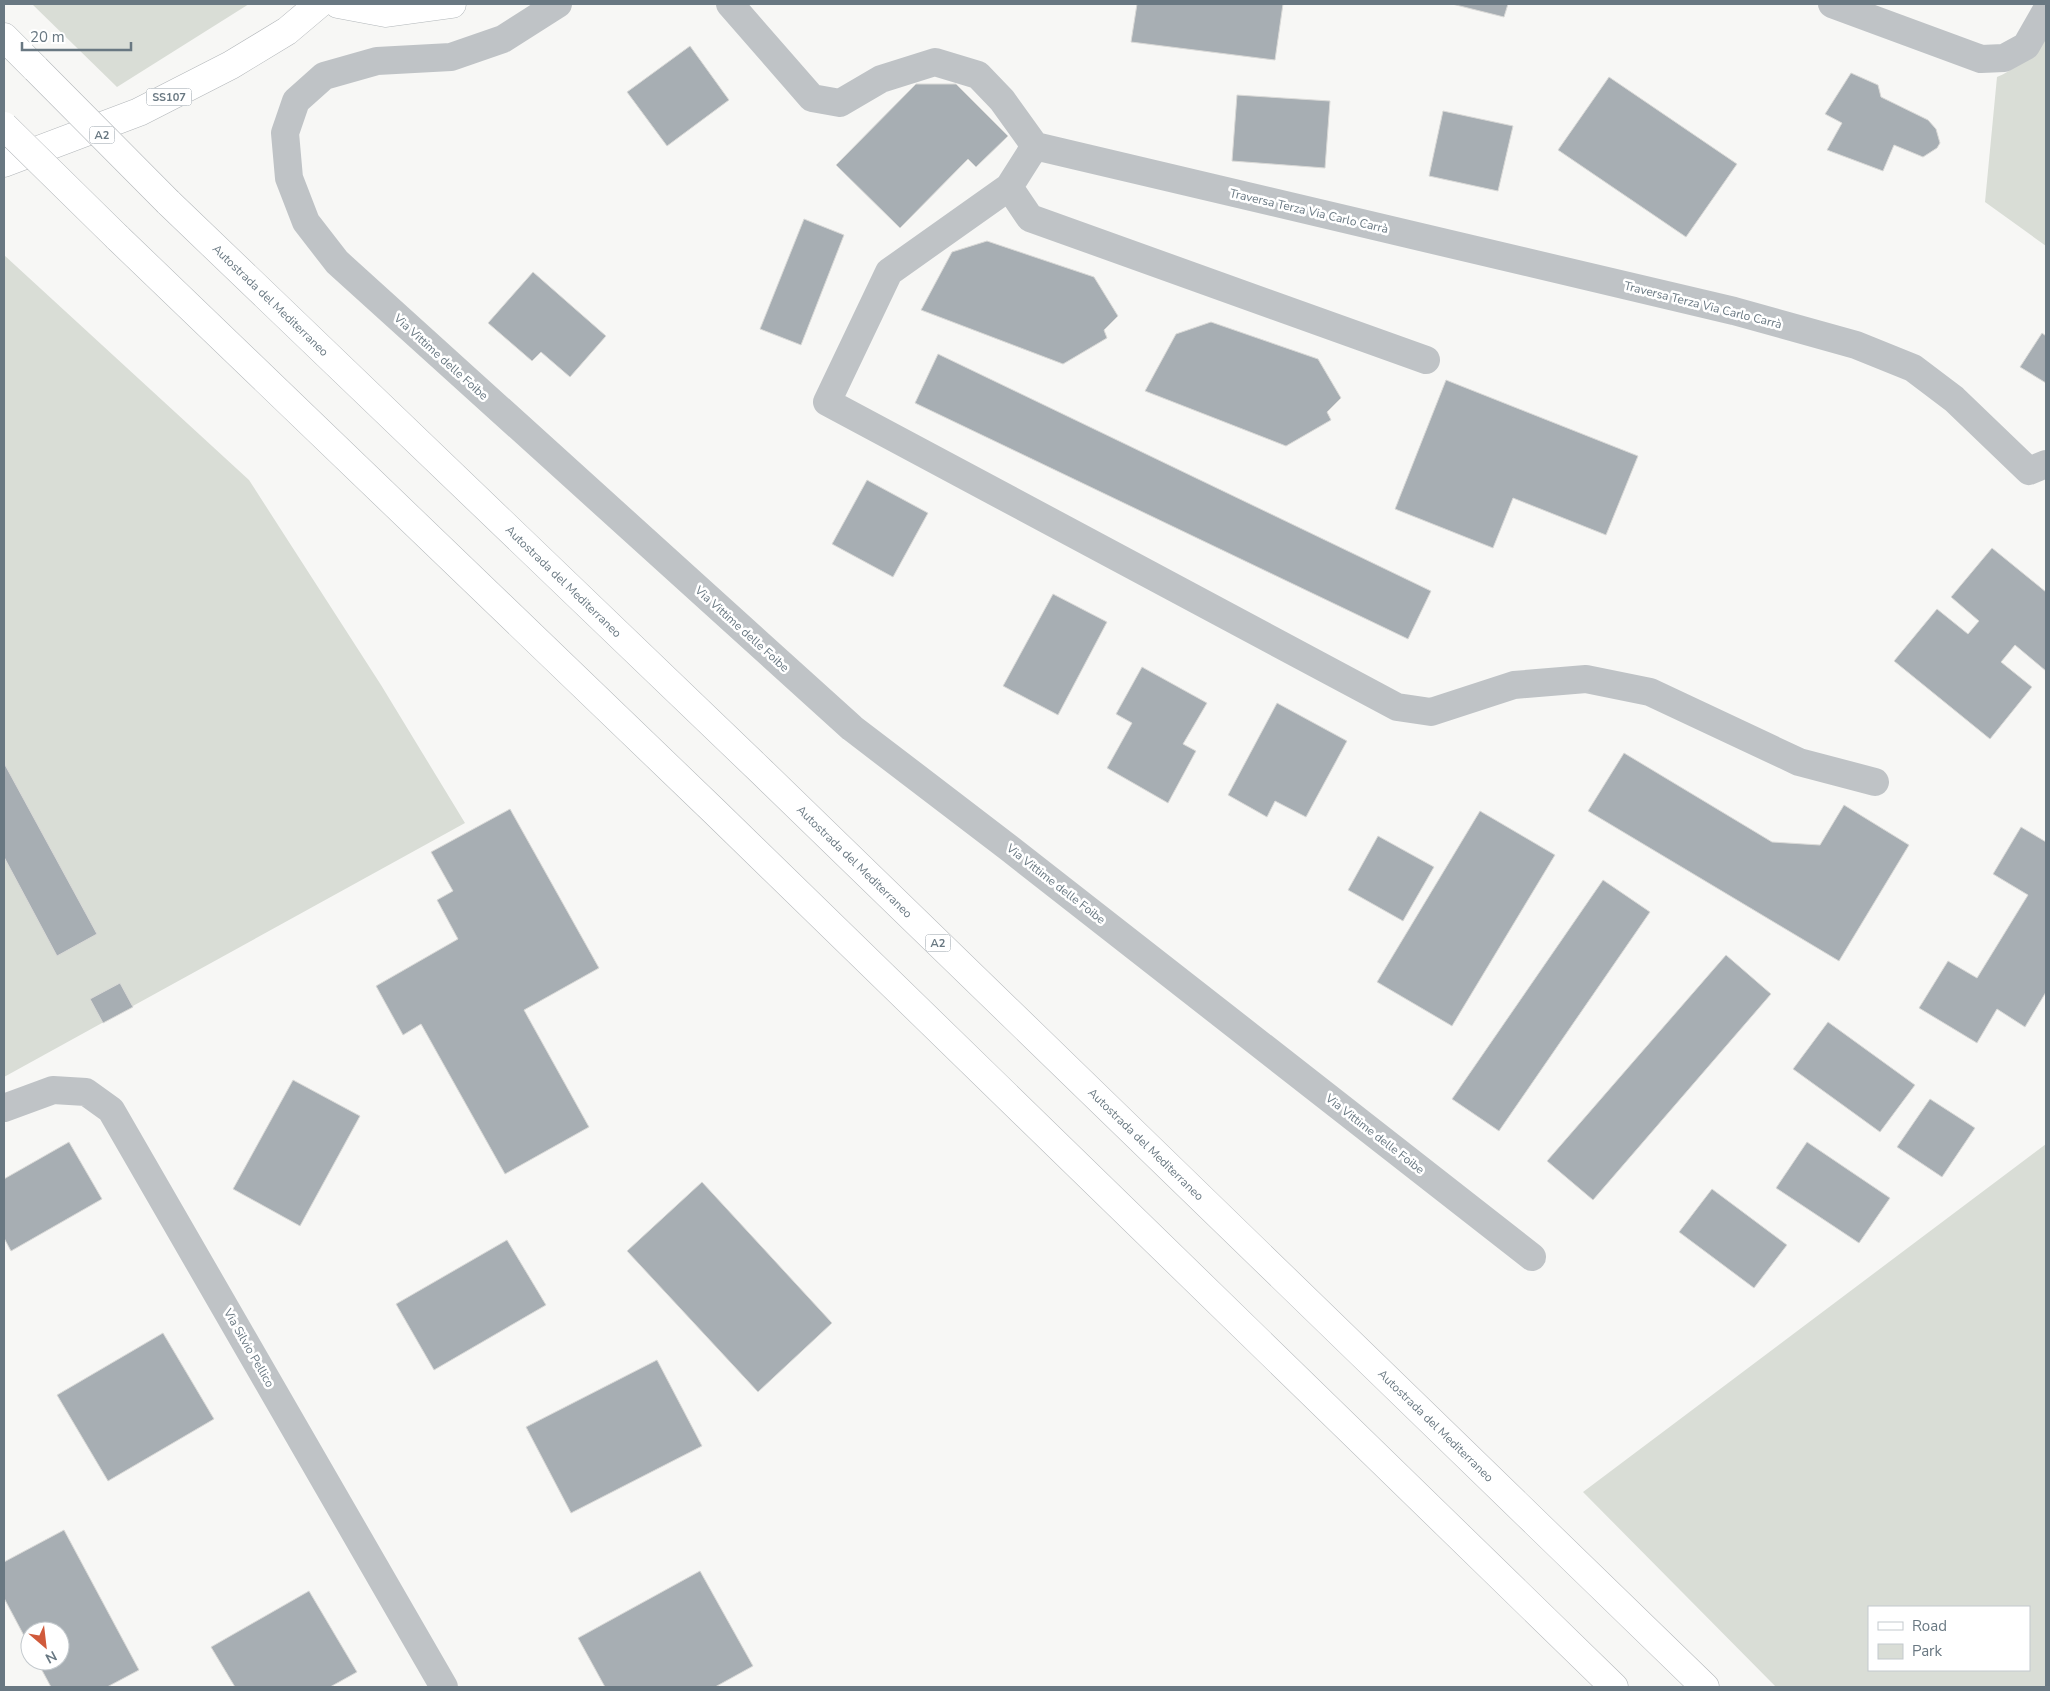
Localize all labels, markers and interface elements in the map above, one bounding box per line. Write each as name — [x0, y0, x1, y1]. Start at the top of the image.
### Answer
scale bar — [22, 20, 131, 52]
text: 20 m — [30, 27, 65, 47]
road number: SS107 — [146, 88, 192, 105]
road number: A2 — [90, 126, 114, 144]
street label: Traversa Terza Via Carlo Carrà — [1228, 185, 1390, 237]
street label: Autostrada del Mediterraneo — [209, 241, 332, 360]
street label: Traversa Terza Via Carlo Carrà — [1622, 278, 1784, 332]
street label: Via Vittime delle Foibe — [390, 310, 491, 404]
street label: Autostrada del Mediterraneo — [502, 522, 625, 641]
street label: Via Vittime delle Foibe — [691, 582, 792, 676]
street label: Autostrada del Mediterraneo — [793, 802, 916, 922]
street label: Via Vittime delle Foibe — [1002, 840, 1109, 928]
road number: A2 — [926, 934, 950, 951]
street label: Autostrada del Mediterraneo — [1085, 1085, 1207, 1204]
street label: Via Vittime delle Foibe — [1321, 1090, 1428, 1178]
street label: Via Silvio Pellico — [219, 1305, 278, 1391]
street label: Autostrada del Mediterraneo — [1374, 1366, 1497, 1486]
legend — [1868, 1606, 2030, 1671]
text: Road — [1912, 1616, 1947, 1636]
north arrow — [20, 1621, 70, 1671]
text: Park — [1912, 1641, 1942, 1661]
text: N — [42, 1646, 60, 1668]

